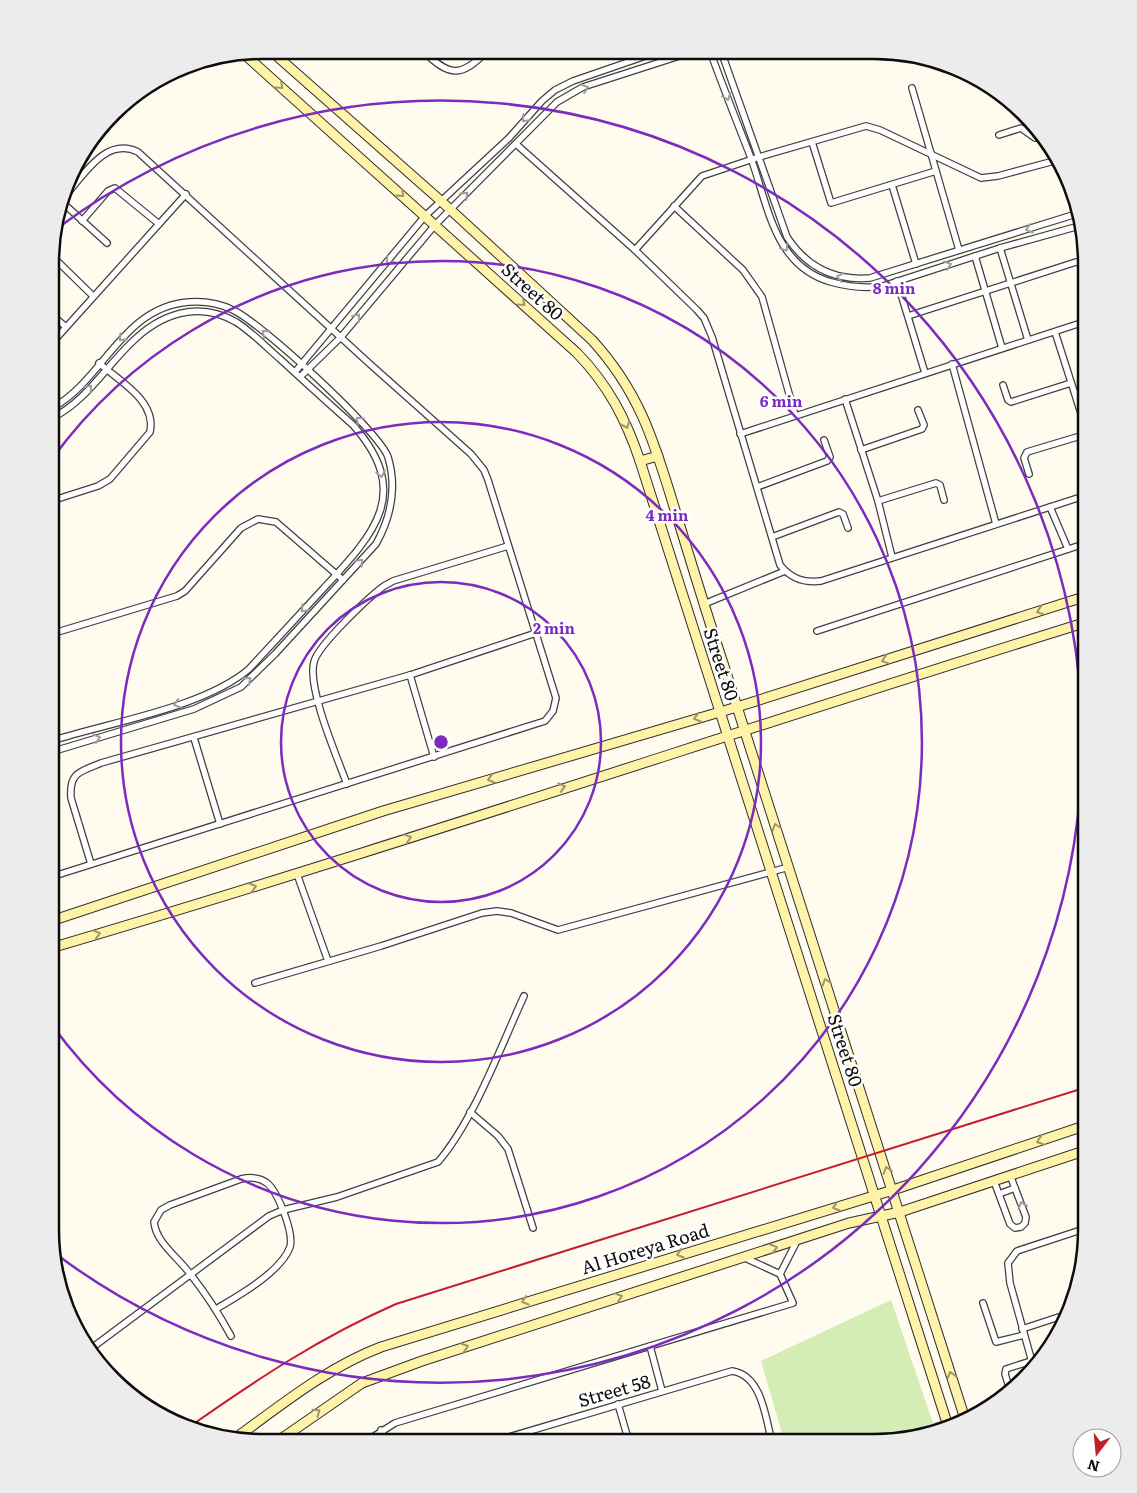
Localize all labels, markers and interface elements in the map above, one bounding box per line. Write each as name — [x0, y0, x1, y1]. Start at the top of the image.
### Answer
one-way arrow — [274, 80, 283, 89]
one-way arrow — [580, 84, 588, 94]
one-way arrow — [721, 92, 731, 101]
one-way arrow — [522, 113, 531, 122]
one-way arrow — [395, 188, 404, 197]
one-way arrow — [459, 192, 468, 201]
one-way arrow — [1026, 223, 1034, 233]
one-way arrow — [779, 242, 788, 252]
one-way arrow — [386, 255, 394, 264]
street label: Street 80 — [496, 256, 570, 326]
one-way arrow — [943, 261, 952, 271]
one-way arrow — [835, 272, 844, 283]
text: 8 min — [873, 276, 916, 299]
one-way arrow — [516, 297, 525, 306]
one-way arrow — [352, 314, 360, 323]
one-way arrow — [261, 330, 270, 339]
one-way arrow — [119, 332, 128, 341]
one-way arrow — [83, 385, 92, 394]
text: 6 min — [760, 389, 803, 412]
one-way arrow — [356, 416, 365, 425]
one-way arrow — [620, 420, 631, 429]
one-way arrow — [376, 470, 386, 479]
text: 4 min — [646, 503, 689, 526]
one-way arrow — [354, 559, 363, 568]
one-way arrow — [301, 603, 310, 612]
one-way arrow — [1037, 605, 1045, 615]
text: 2 min — [533, 616, 576, 639]
street label: Street 80 — [698, 624, 746, 704]
one-way arrow — [882, 654, 890, 664]
one-way arrow — [243, 677, 252, 686]
one-way arrow — [173, 698, 182, 708]
one-way arrow — [693, 712, 701, 722]
one-way arrow — [93, 733, 101, 743]
centre of rings — [432, 733, 450, 751]
one-way arrow — [487, 773, 495, 783]
one-way arrow — [558, 783, 566, 793]
one-way arrow — [772, 824, 782, 832]
one-way arrow — [403, 833, 411, 843]
one-way arrow — [248, 883, 257, 893]
one-way arrow — [93, 929, 101, 939]
one-way arrow — [822, 978, 832, 987]
street label: Street 80 — [822, 1010, 870, 1090]
one-way arrow — [1037, 1135, 1045, 1145]
one-way arrow — [883, 1166, 893, 1175]
one-way arrow — [1018, 1201, 1028, 1210]
one-way arrow — [832, 1202, 841, 1212]
street label: Al Horeya Road — [578, 1216, 712, 1280]
one-way arrow — [770, 1243, 778, 1253]
one-way arrow — [677, 1249, 685, 1259]
one-way arrow — [615, 1293, 623, 1303]
one-way arrow — [521, 1296, 529, 1306]
one-way arrow — [460, 1343, 468, 1353]
street label: Street 58 — [575, 1367, 653, 1413]
one-way arrow — [947, 1371, 957, 1380]
one-way arrow — [311, 1410, 320, 1418]
north arrow — [1072, 1428, 1122, 1478]
text: N — [1084, 1455, 1102, 1478]

